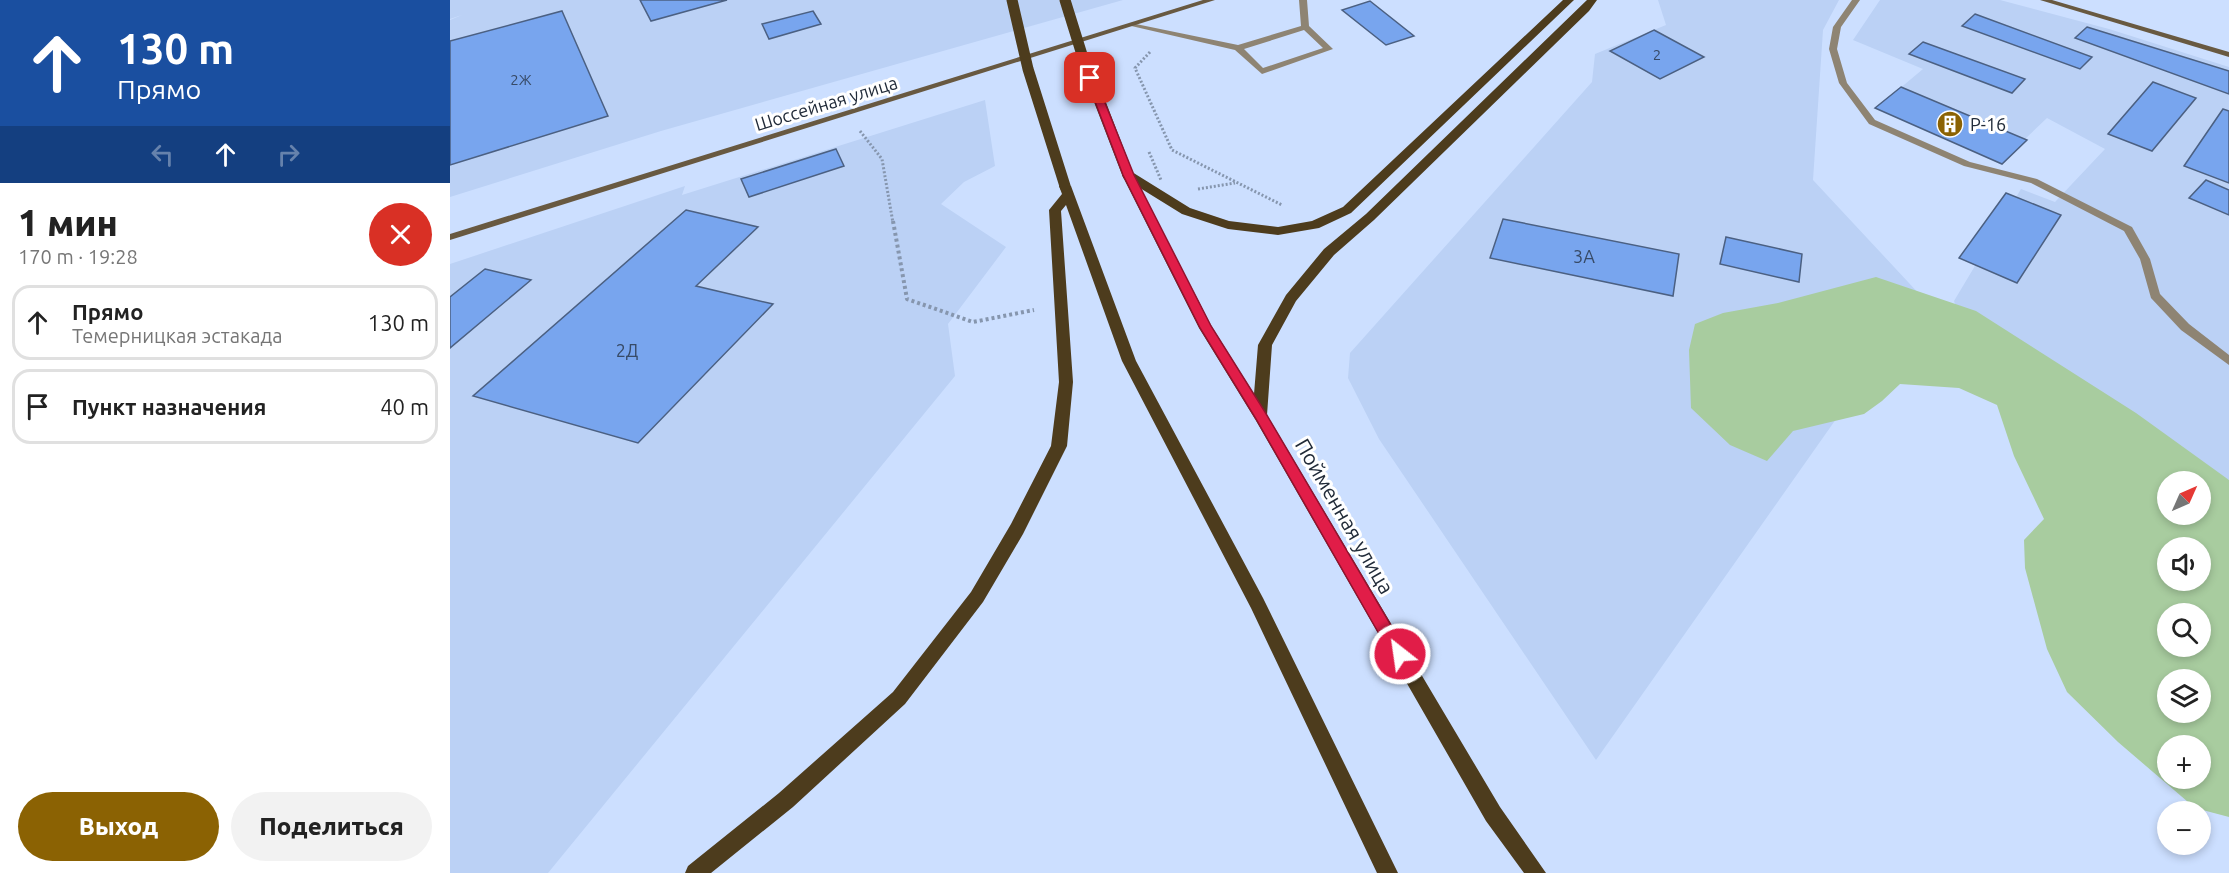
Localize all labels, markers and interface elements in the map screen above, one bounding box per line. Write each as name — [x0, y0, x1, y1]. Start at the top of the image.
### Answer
icon: ahead — [18, 24, 96, 102]
text: 130 m — [117, 25, 234, 72]
house number: 2 — [1653, 46, 1661, 63]
pin — [1064, 52, 1115, 103]
icon: arrive — [1073, 61, 1106, 94]
house number: 2Ж — [510, 71, 532, 88]
street label: Шоссейная улица — [752, 72, 900, 134]
text: Прямо — [117, 74, 201, 104]
building icon: Р-16 — [1935, 109, 1965, 139]
place label: Р-16 — [1970, 114, 2006, 134]
icon: left — [146, 138, 179, 171]
icon: ahead — [209, 138, 242, 171]
icon: right — [272, 138, 305, 171]
text: 1 мин — [18, 202, 118, 243]
button: close — [369, 203, 432, 266]
text: 170 m · 19:28 — [18, 245, 138, 268]
house number: 3А — [1573, 246, 1595, 266]
text: Прямо — [72, 299, 143, 324]
icon: ahead — [21, 306, 54, 339]
text: 130 m — [368, 310, 429, 335]
text: Темерницкая эстакада — [72, 324, 283, 347]
house number: 2Д — [616, 340, 638, 360]
icon: arrive — [21, 390, 54, 423]
text: Пункт назначения — [72, 394, 266, 419]
text: 40 m — [380, 394, 429, 419]
street label: Пойменная улица — [1291, 434, 1399, 598]
north arrow — [2157, 471, 2211, 525]
map controls — [2157, 471, 2211, 855]
button: sound — [2157, 537, 2211, 591]
button: search — [2157, 603, 2211, 657]
position arrow — [1368, 622, 1432, 686]
button: layers — [2157, 669, 2211, 723]
button: + — [2157, 735, 2211, 789]
button: Выход — [18, 792, 219, 861]
button: Поделиться — [231, 792, 432, 861]
button: − — [2157, 801, 2211, 855]

